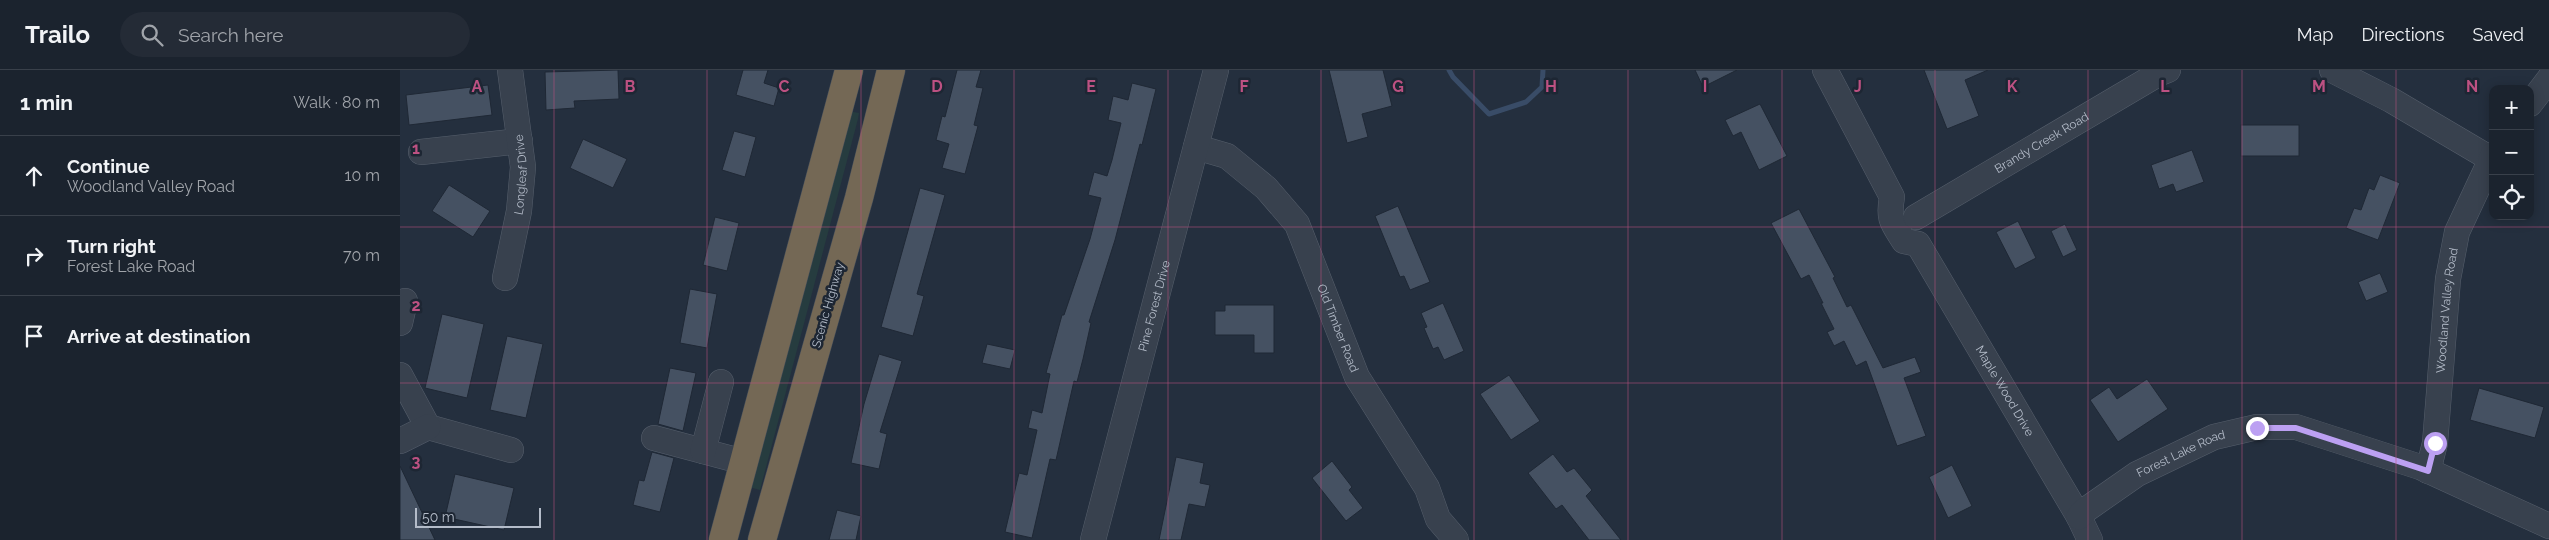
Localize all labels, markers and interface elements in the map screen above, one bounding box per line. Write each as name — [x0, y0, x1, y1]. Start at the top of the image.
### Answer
search box — [120, 12, 470, 57]
text: Trailo — [25, 20, 90, 49]
icon: search — [138, 21, 166, 49]
text: Search here — [178, 24, 283, 46]
text: Map — [2297, 24, 2333, 45]
text: Directions — [2361, 24, 2445, 45]
text: Saved — [2473, 24, 2524, 45]
text: A — [472, 77, 483, 96]
text: B — [625, 77, 636, 96]
text: C — [779, 77, 790, 96]
text: D — [931, 77, 943, 96]
text: E — [1086, 77, 1096, 96]
text: F — [1239, 77, 1249, 96]
text: G — [1392, 77, 1404, 96]
text: H — [1545, 77, 1557, 96]
text: I — [1703, 77, 1707, 96]
text: J — [1854, 77, 1862, 96]
text: K — [2007, 77, 2018, 96]
text: L — [2160, 77, 2170, 96]
text: M — [2312, 77, 2326, 96]
text: N — [2466, 77, 2478, 96]
map controls — [2489, 85, 2534, 220]
button: + — [2489, 85, 2534, 130]
text: 1 min — [20, 90, 73, 115]
text: Walk · 80 m — [293, 93, 380, 112]
street label: Brandy Creek Road — [1992, 109, 2091, 176]
button: − — [2489, 130, 2534, 175]
street label: Longleaf Drive — [511, 134, 530, 216]
text: 1 — [412, 139, 420, 158]
text: Continue — [67, 155, 150, 177]
icon: ahead — [20, 162, 48, 190]
text: 10 m — [345, 166, 380, 185]
button: locate — [2489, 175, 2534, 220]
text: Woodland Valley Road — [67, 177, 235, 196]
text: Turn right — [67, 235, 156, 257]
icon: right — [20, 242, 48, 270]
text: 70 m — [343, 246, 380, 265]
street label: Woodland Valley Road — [2434, 247, 2461, 374]
text: Forest Lake Road — [67, 257, 195, 276]
street label: Pine Forest Drive — [1136, 259, 1173, 353]
street label: Scenic Highway — [809, 260, 847, 349]
street label: Old Timber Road — [1314, 282, 1361, 374]
text: 2 — [411, 296, 421, 315]
icon: arrive — [20, 322, 48, 350]
text: Arrive at destination — [67, 325, 251, 347]
street label: Maple Wood Drive — [1973, 343, 2037, 439]
route end — [2246, 417, 2269, 440]
street label: Forest Lake Road — [2134, 428, 2227, 480]
route start — [2424, 432, 2447, 455]
text: 3 — [412, 452, 421, 471]
scale bar — [415, 505, 541, 528]
text: 50 m — [422, 509, 455, 525]

